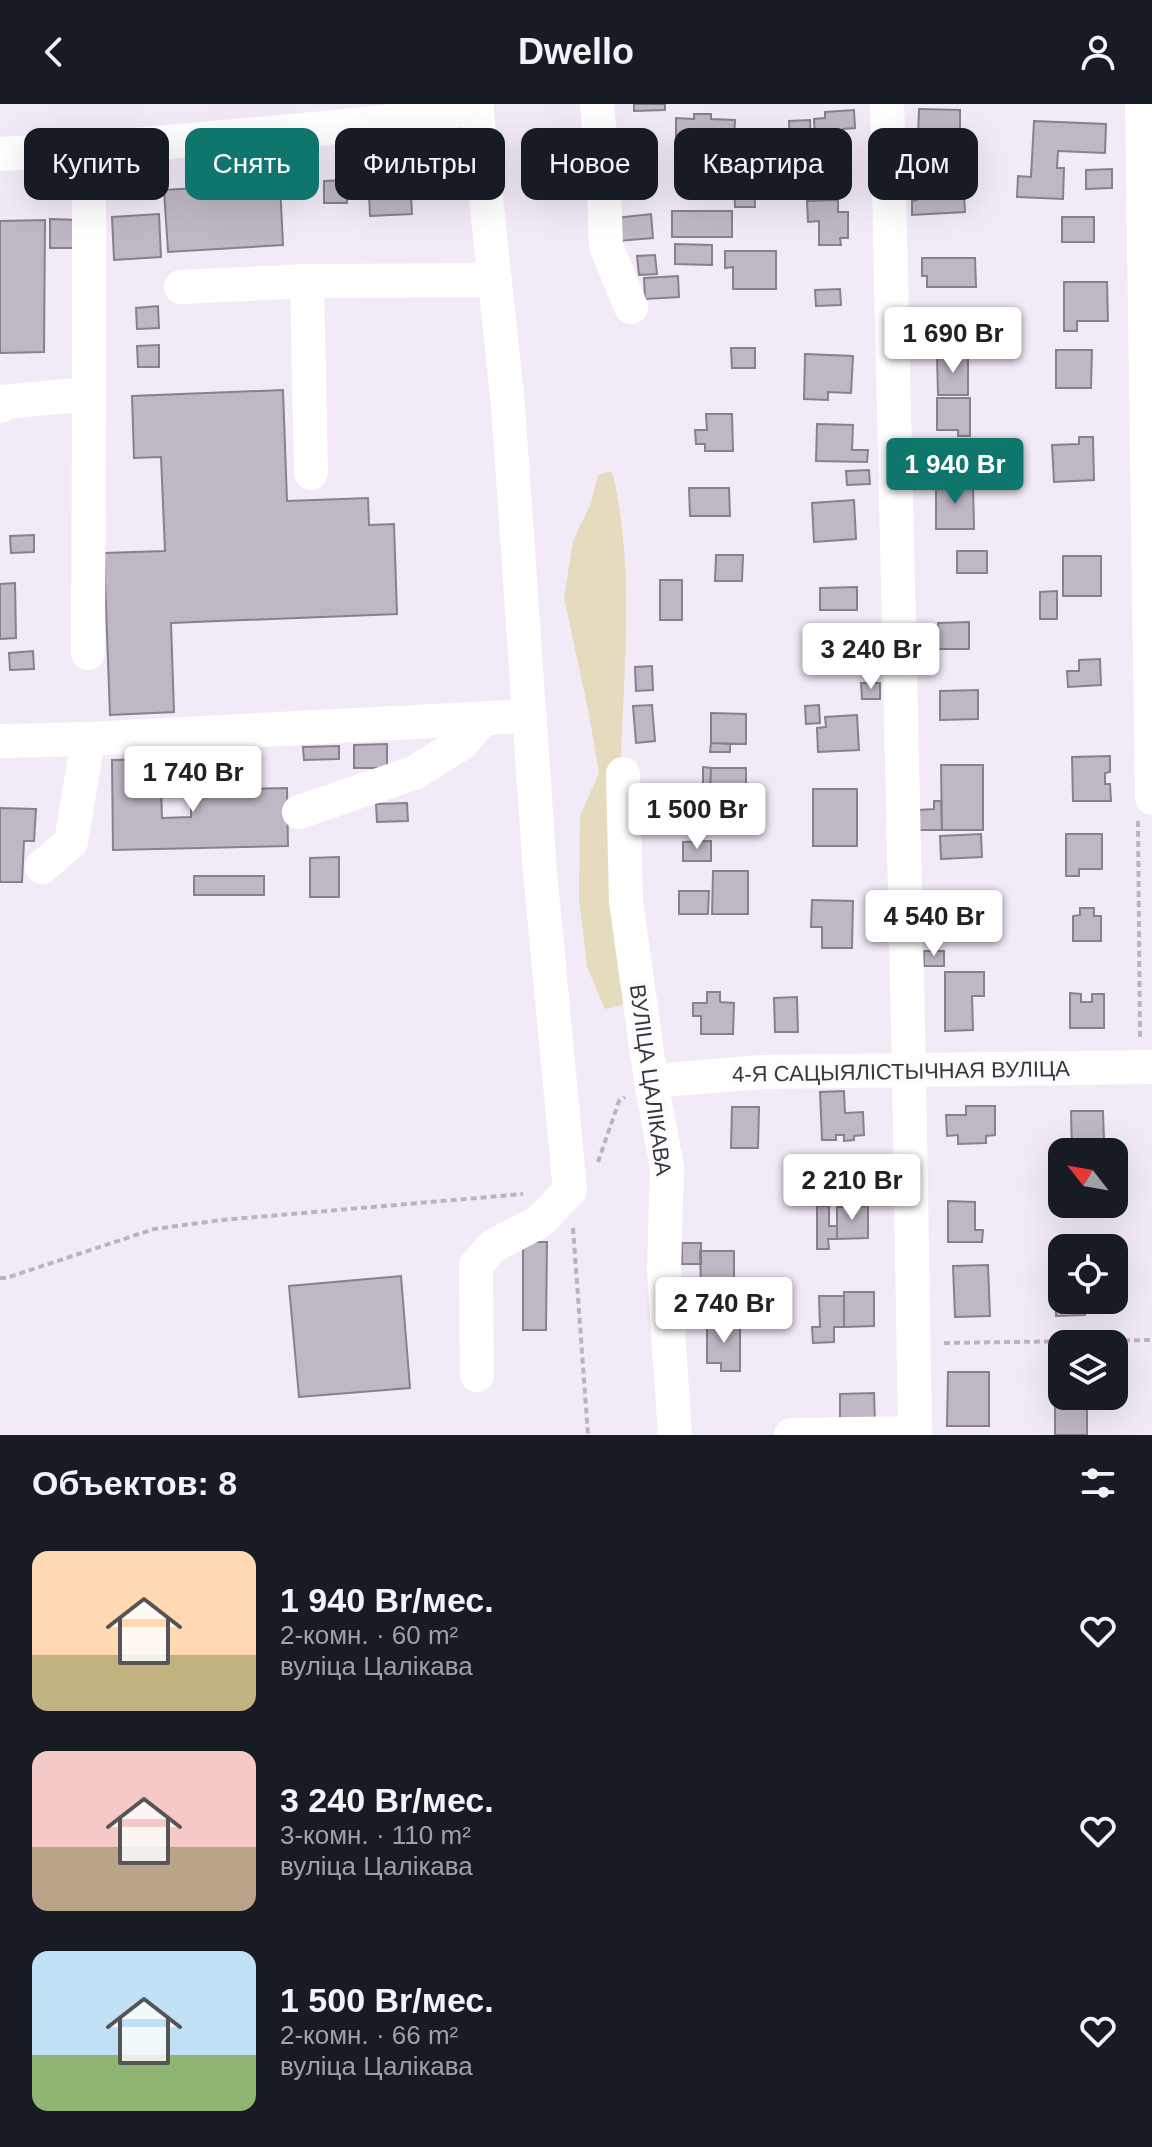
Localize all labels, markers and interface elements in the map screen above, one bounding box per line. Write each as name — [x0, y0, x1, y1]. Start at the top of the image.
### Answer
icon: back — [32, 30, 76, 74]
icon: person — [1076, 30, 1120, 74]
text: Dwello — [518, 31, 634, 72]
chip: Купить — [24, 128, 169, 200]
chip: Снять — [185, 128, 319, 200]
chip: Фильтры — [335, 128, 505, 200]
chip: Новое — [521, 128, 658, 200]
chip: Квартира — [674, 128, 852, 200]
chip: Дом — [868, 128, 978, 200]
pin: 1 690 Br — [870, 307, 1036, 375]
text: 1 690 Br — [902, 318, 1004, 348]
pin: 1 940 Br — [872, 438, 1038, 506]
text: 1 940 Br — [904, 449, 1006, 479]
pin: 3 240 Br — [788, 623, 954, 691]
text: 3 240 Br — [820, 634, 922, 664]
pin: 1 740 Br — [110, 746, 276, 814]
text: 1 740 Br — [142, 757, 244, 787]
pin: 1 500 Br — [614, 783, 780, 851]
text: 1 500 Br — [646, 794, 748, 824]
pin: 4 540 Br — [851, 890, 1017, 958]
text: 4 540 Br — [883, 901, 985, 931]
street label: ВУЛІЦА ЦАЛІКАВА — [625, 983, 676, 1178]
street label: 4-Я САЦЫЯЛІСТЫЧНАЯ ВУЛІЦА — [732, 1056, 1070, 1087]
north arrow — [1048, 1138, 1128, 1218]
map controls — [1048, 1138, 1128, 1410]
pin: 2 210 Br — [769, 1154, 935, 1222]
text: 2 210 Br — [801, 1165, 903, 1195]
button: locate — [1048, 1234, 1128, 1314]
pin: 2 740 Br — [641, 1277, 807, 1345]
text: 2 740 Br — [673, 1288, 775, 1318]
button: layers — [1048, 1330, 1128, 1410]
icon: filters — [1076, 1461, 1120, 1505]
text: Объектов: 8 — [32, 1464, 237, 1502]
text: 1 940 Br/мес. — [280, 1581, 494, 1619]
icon: home — [96, 1583, 192, 1679]
icon: heart — [1076, 1609, 1120, 1653]
text: 2-комн. · 60 m² — [280, 1620, 458, 1650]
text: вуліца Цалікава — [280, 1651, 473, 1681]
text: 3 240 Br/мес. — [280, 1781, 494, 1819]
icon: home — [96, 1783, 192, 1879]
icon: heart — [1076, 1809, 1120, 1853]
text: 3-комн. · 110 m² — [280, 1820, 471, 1850]
text: вуліца Цалікава — [280, 1851, 473, 1881]
text: 1 500 Br/мес. — [280, 1981, 494, 2019]
icon: home — [96, 1983, 192, 2079]
icon: heart — [1076, 2009, 1120, 2053]
text: 2-комн. · 66 m² — [280, 2020, 458, 2050]
text: вуліца Цалікава — [280, 2051, 473, 2081]

